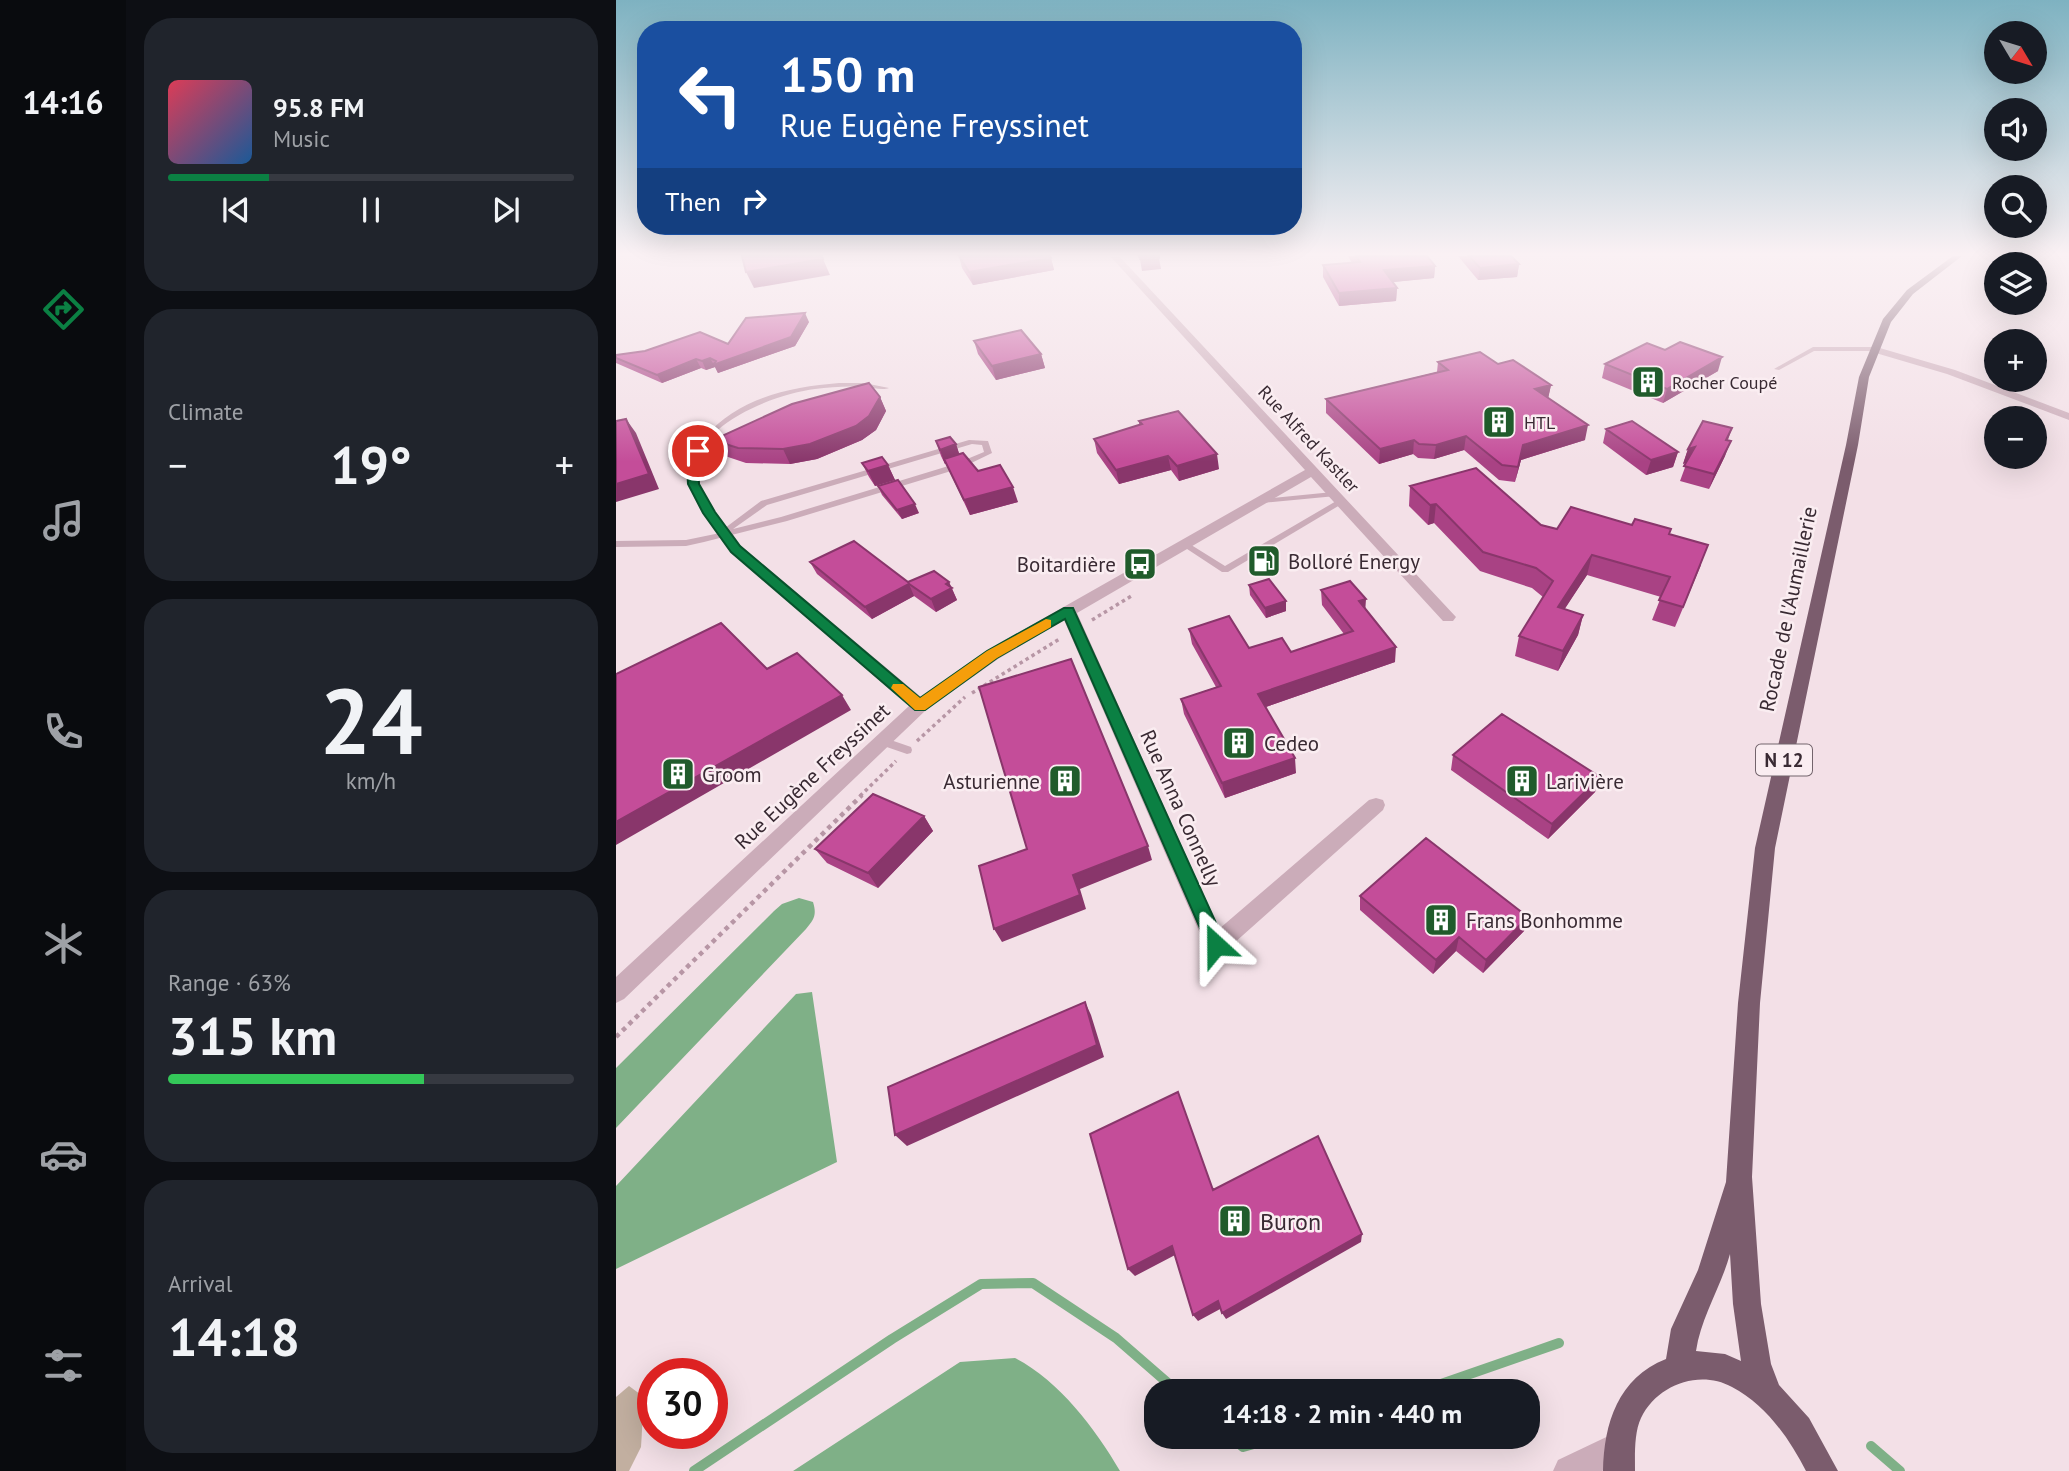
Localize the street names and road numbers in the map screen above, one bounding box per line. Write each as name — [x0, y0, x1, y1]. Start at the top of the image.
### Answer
street label: Rue Alfred Kastler — [1253, 381, 1365, 497]
street label: Rocade de l'Aumaillerie — [1753, 504, 1823, 714]
street label: Rue Eugène Freyssinet — [729, 697, 895, 855]
street label: Rue Anna Connelly — [1134, 725, 1228, 891]
road number: N 12 — [1756, 744, 1812, 776]

